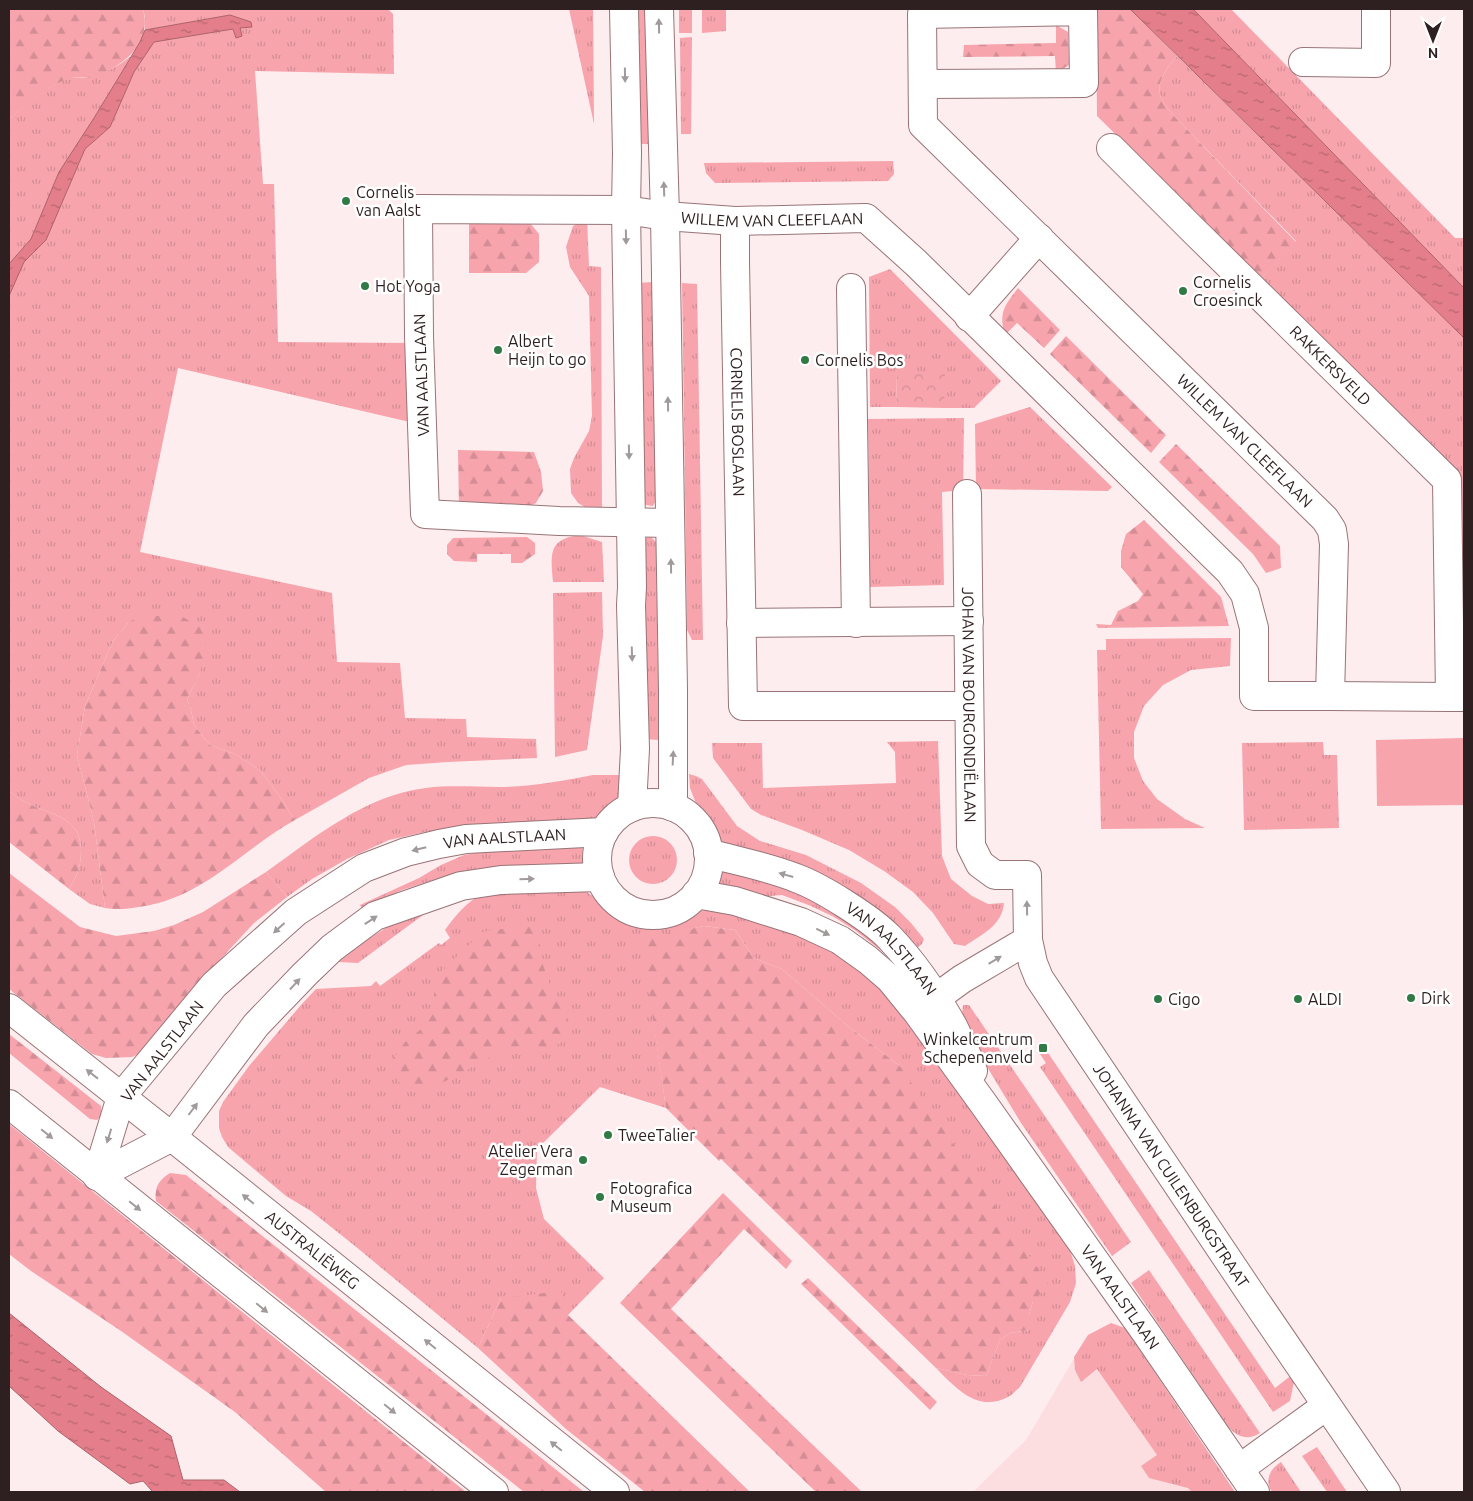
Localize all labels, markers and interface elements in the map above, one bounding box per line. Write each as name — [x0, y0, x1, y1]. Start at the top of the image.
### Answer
north arrow — [1408, 15, 1458, 65]
one-way arrow — [655, 18, 663, 34]
text: N — [1428, 45, 1438, 61]
one-way arrow — [621, 67, 629, 83]
one-way arrow — [660, 180, 668, 196]
place label: Cornelis van Aalst — [356, 183, 422, 219]
marker: Cornelis van Aalst — [340, 195, 352, 207]
street label: WILLEM VAN CLEEFLAAN — [680, 208, 863, 230]
one-way arrow — [623, 230, 631, 246]
place label: Cornelis Croesinck — [1193, 273, 1263, 309]
place label: Hot Yoga — [375, 277, 441, 295]
marker: Hot Yoga — [359, 280, 371, 292]
marker: Cornelis Croesinck — [1177, 285, 1189, 297]
street label: VAN AALSTLAAN — [410, 313, 432, 437]
street label: RAKKERSVELD — [1286, 322, 1375, 409]
place label: Albert Heijn to go — [508, 332, 586, 368]
marker: Albert Heijn to go — [492, 344, 504, 356]
street label: CORNELIS BOSLAAN — [728, 347, 748, 497]
place label: Cornelis Bos — [815, 351, 903, 369]
marker: Cornelis Bos — [799, 354, 811, 366]
street label: WILLEM VAN CLEEFLAAN — [1174, 370, 1316, 511]
one-way arrow — [664, 395, 672, 411]
one-way arrow — [626, 445, 634, 461]
one-way arrow — [667, 558, 675, 574]
street label: JOHAN VAN BOURGONDIËLAAN — [959, 587, 980, 823]
one-way arrow — [629, 646, 637, 662]
one-way arrow — [669, 750, 677, 766]
street label: VAN AALSTLAAN — [442, 825, 567, 852]
one-way arrow — [411, 845, 426, 853]
one-way arrow — [778, 870, 793, 878]
one-way arrow — [519, 875, 535, 883]
street label: VAN AALSTLAAN — [843, 898, 941, 998]
one-way arrow — [1023, 899, 1031, 915]
one-way arrow — [364, 915, 378, 924]
one-way arrow — [272, 922, 285, 933]
one-way arrow — [816, 928, 830, 936]
one-way arrow — [988, 955, 1001, 964]
one-way arrow — [289, 978, 301, 990]
place label: Dirk — [1421, 989, 1450, 1007]
place label: Cigo — [1168, 990, 1200, 1008]
place label: ALDI — [1308, 990, 1342, 1008]
marker: Dirk — [1405, 992, 1417, 1004]
marker: Cigo — [1152, 993, 1164, 1005]
marker: ALDI — [1292, 993, 1304, 1005]
street label: VAN AALSTLAAN — [117, 997, 207, 1105]
place label: Winkelcentrum Schepenenveld — [923, 1030, 1033, 1066]
marker: Winkelcentrum Schepenenveld — [1037, 1042, 1049, 1054]
street label: JOHANNA VAN CUILENBURGSTRAAT — [1090, 1060, 1253, 1291]
one-way arrow — [86, 1069, 99, 1080]
one-way arrow — [187, 1103, 198, 1116]
place label: TweeTalier — [618, 1126, 695, 1144]
one-way arrow — [40, 1129, 53, 1140]
one-way arrow — [105, 1129, 113, 1144]
marker: TweeTalier — [602, 1129, 614, 1141]
place label: Atelier Vera Zegerman — [488, 1142, 573, 1178]
marker: Atelier Vera Zegerman — [577, 1154, 589, 1166]
place label: Fotografica Museum — [610, 1179, 692, 1215]
marker: Fotografica Museum — [594, 1191, 606, 1203]
one-way arrow — [242, 1193, 255, 1204]
one-way arrow — [128, 1201, 141, 1212]
street label: AUSTRALIËWEG — [262, 1207, 363, 1293]
street label: VAN AALSTLAAN — [1077, 1241, 1163, 1352]
one-way arrow — [256, 1302, 269, 1313]
one-way arrow — [424, 1339, 437, 1350]
one-way arrow — [383, 1403, 396, 1414]
one-way arrow — [550, 1440, 563, 1451]

